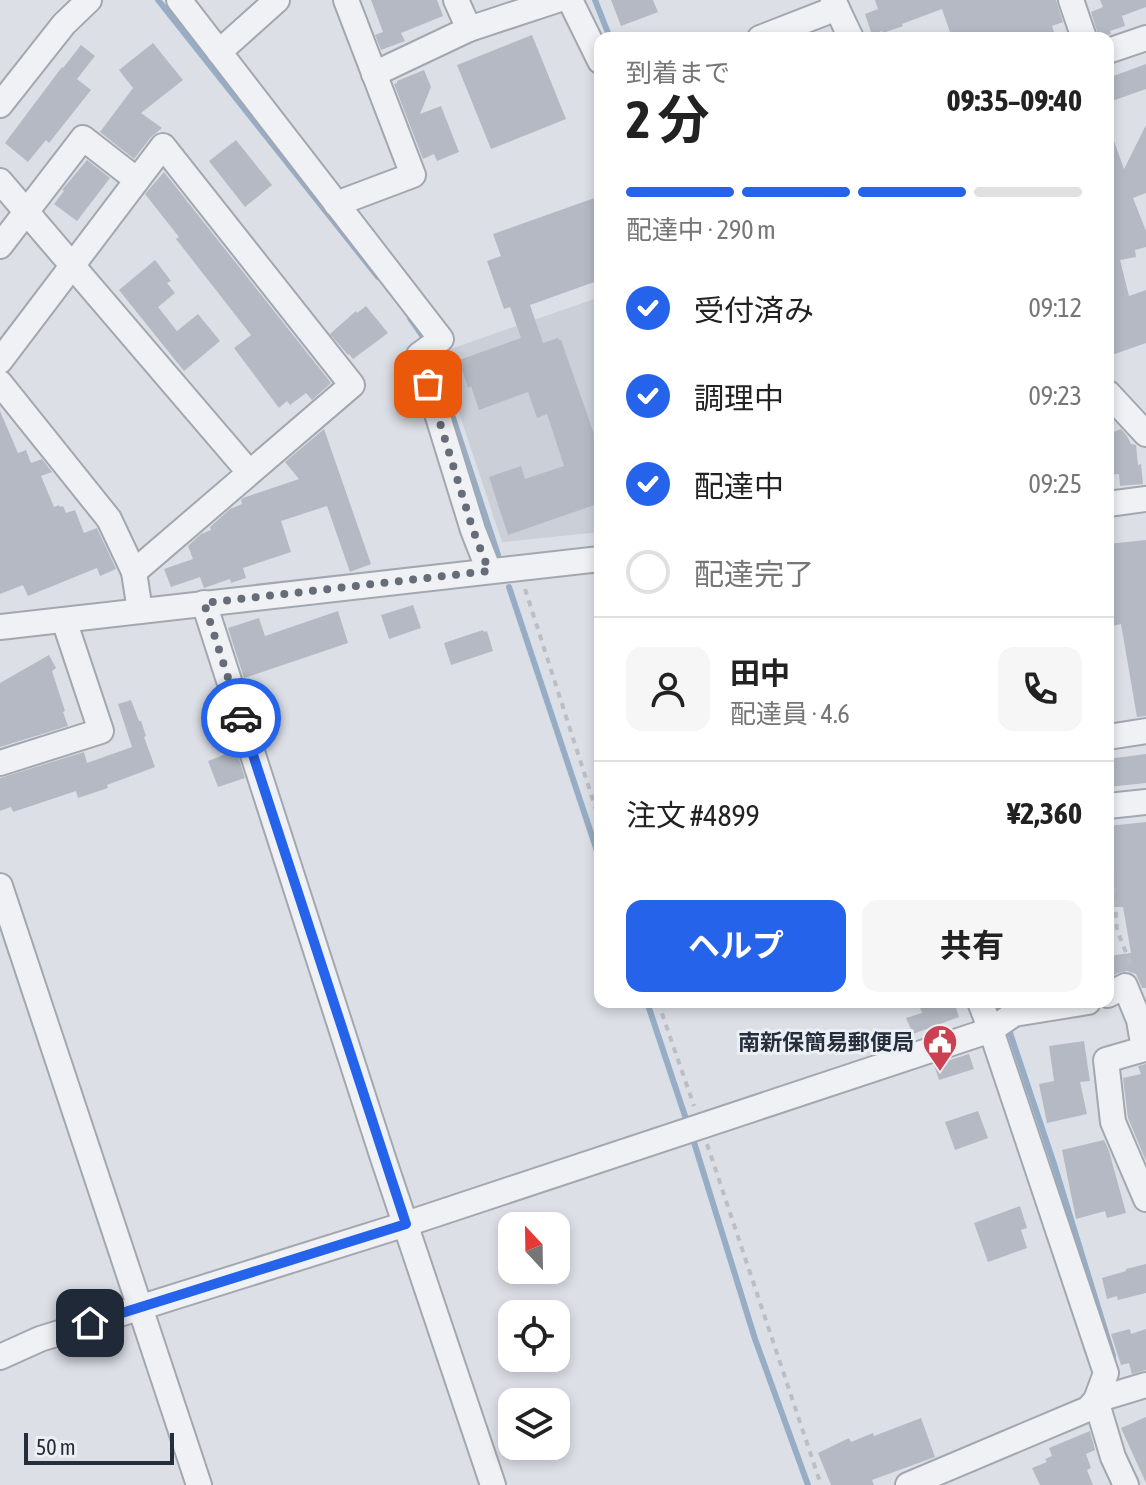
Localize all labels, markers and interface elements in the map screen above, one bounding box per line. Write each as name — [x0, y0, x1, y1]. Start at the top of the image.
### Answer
text: 到着まで — [626, 58, 730, 88]
text: 09:35–09:40 — [947, 83, 1082, 117]
text: 2 分 — [626, 89, 710, 149]
text: 配達中 · 290 m — [626, 215, 776, 245]
icon: check — [626, 286, 670, 330]
text: 受付済み — [694, 293, 814, 327]
text: 09:12 — [1028, 293, 1082, 323]
pin — [394, 350, 462, 418]
icon: bag — [406, 362, 450, 406]
icon: check — [626, 374, 670, 418]
text: 調理中 — [694, 381, 784, 415]
text: 09:23 — [1028, 381, 1082, 411]
icon: check — [626, 462, 670, 506]
text: 配達中 — [694, 469, 784, 503]
text: 09:25 — [1028, 469, 1082, 499]
text: 配達完了 — [694, 557, 814, 591]
button: person — [626, 647, 710, 731]
button: phone — [998, 647, 1082, 731]
text: 田中 — [730, 656, 790, 690]
courier — [201, 678, 281, 758]
icon: car — [219, 696, 263, 740]
text: 配達員 · 4.6 — [730, 699, 850, 729]
text: ¥2,360 — [1007, 796, 1082, 830]
text: 注文 #4899 — [626, 798, 760, 832]
button: ヘルプ — [626, 900, 846, 992]
button: 共有 — [862, 900, 1082, 992]
public building icon: 南新保簡易郵便局 — [921, 1023, 959, 1073]
place label: 南新保簡易郵便局 — [738, 1029, 914, 1055]
north arrow — [498, 1212, 570, 1284]
map controls — [498, 1212, 570, 1460]
pin — [56, 1289, 124, 1357]
button: locate — [498, 1300, 570, 1372]
icon: home — [68, 1301, 112, 1345]
button: layers — [498, 1388, 570, 1460]
scale bar — [24, 1429, 174, 1465]
text: 50 m — [36, 1434, 76, 1460]

